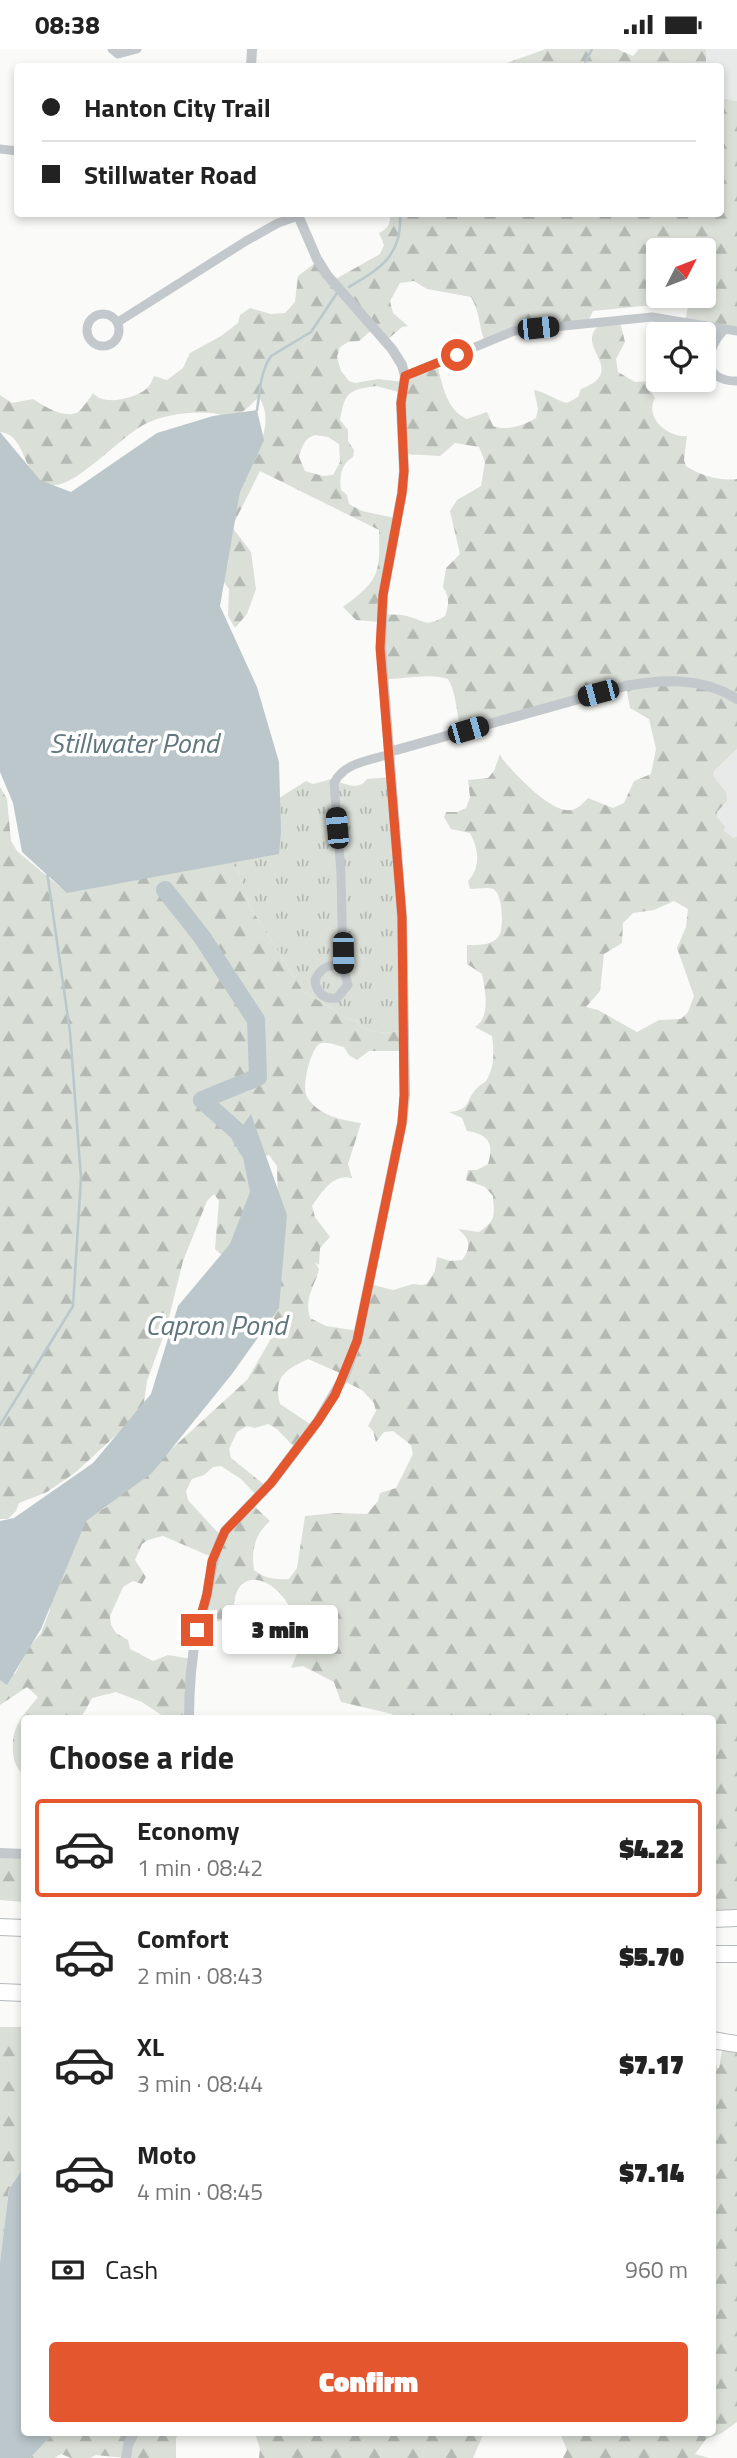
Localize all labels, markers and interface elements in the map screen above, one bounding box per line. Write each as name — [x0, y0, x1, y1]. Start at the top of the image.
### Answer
text: 08:38 — [35, 5, 100, 44]
text: Hanton City Trail — [84, 88, 271, 127]
text: Stillwater Road — [84, 155, 257, 194]
north arrow — [646, 238, 716, 308]
map controls — [646, 238, 716, 392]
car — [517, 315, 560, 341]
button: locate — [646, 322, 716, 392]
route start — [441, 339, 473, 371]
car — [575, 677, 622, 709]
car — [445, 714, 492, 746]
water label: Stillwater Pond — [50, 721, 221, 764]
car — [325, 806, 350, 850]
car — [333, 932, 354, 974]
water label: Capron Pond — [145, 1303, 290, 1346]
callout: 3 min — [222, 1605, 337, 1655]
text: 3 min — [251, 1612, 309, 1647]
route end — [181, 1614, 213, 1646]
text: Choose a ride — [49, 1733, 234, 1781]
text: Economy — [137, 1811, 239, 1850]
icon: car — [53, 1817, 116, 1880]
text: $4.22 — [619, 1829, 684, 1868]
text: 1 min · 08:42 — [137, 1850, 263, 1885]
text: Comfort — [137, 1919, 229, 1958]
icon: car — [53, 1925, 116, 1988]
text: $5.70 — [619, 1937, 684, 1976]
text: 2 min · 08:43 — [137, 1958, 263, 1993]
text: XL — [137, 2027, 164, 2066]
icon: car — [53, 2033, 116, 2096]
text: $7.17 — [619, 2045, 684, 2084]
text: 3 min · 08:44 — [137, 2066, 263, 2101]
text: Moto — [137, 2135, 196, 2174]
icon: car — [53, 2141, 116, 2204]
text: $7.14 — [619, 2153, 684, 2192]
text: 4 min · 08:45 — [137, 2174, 263, 2209]
text: Cash — [105, 2250, 158, 2289]
icon: cash — [49, 2251, 87, 2289]
text: 960 m — [625, 2252, 688, 2287]
button: Confirm — [49, 2342, 688, 2422]

